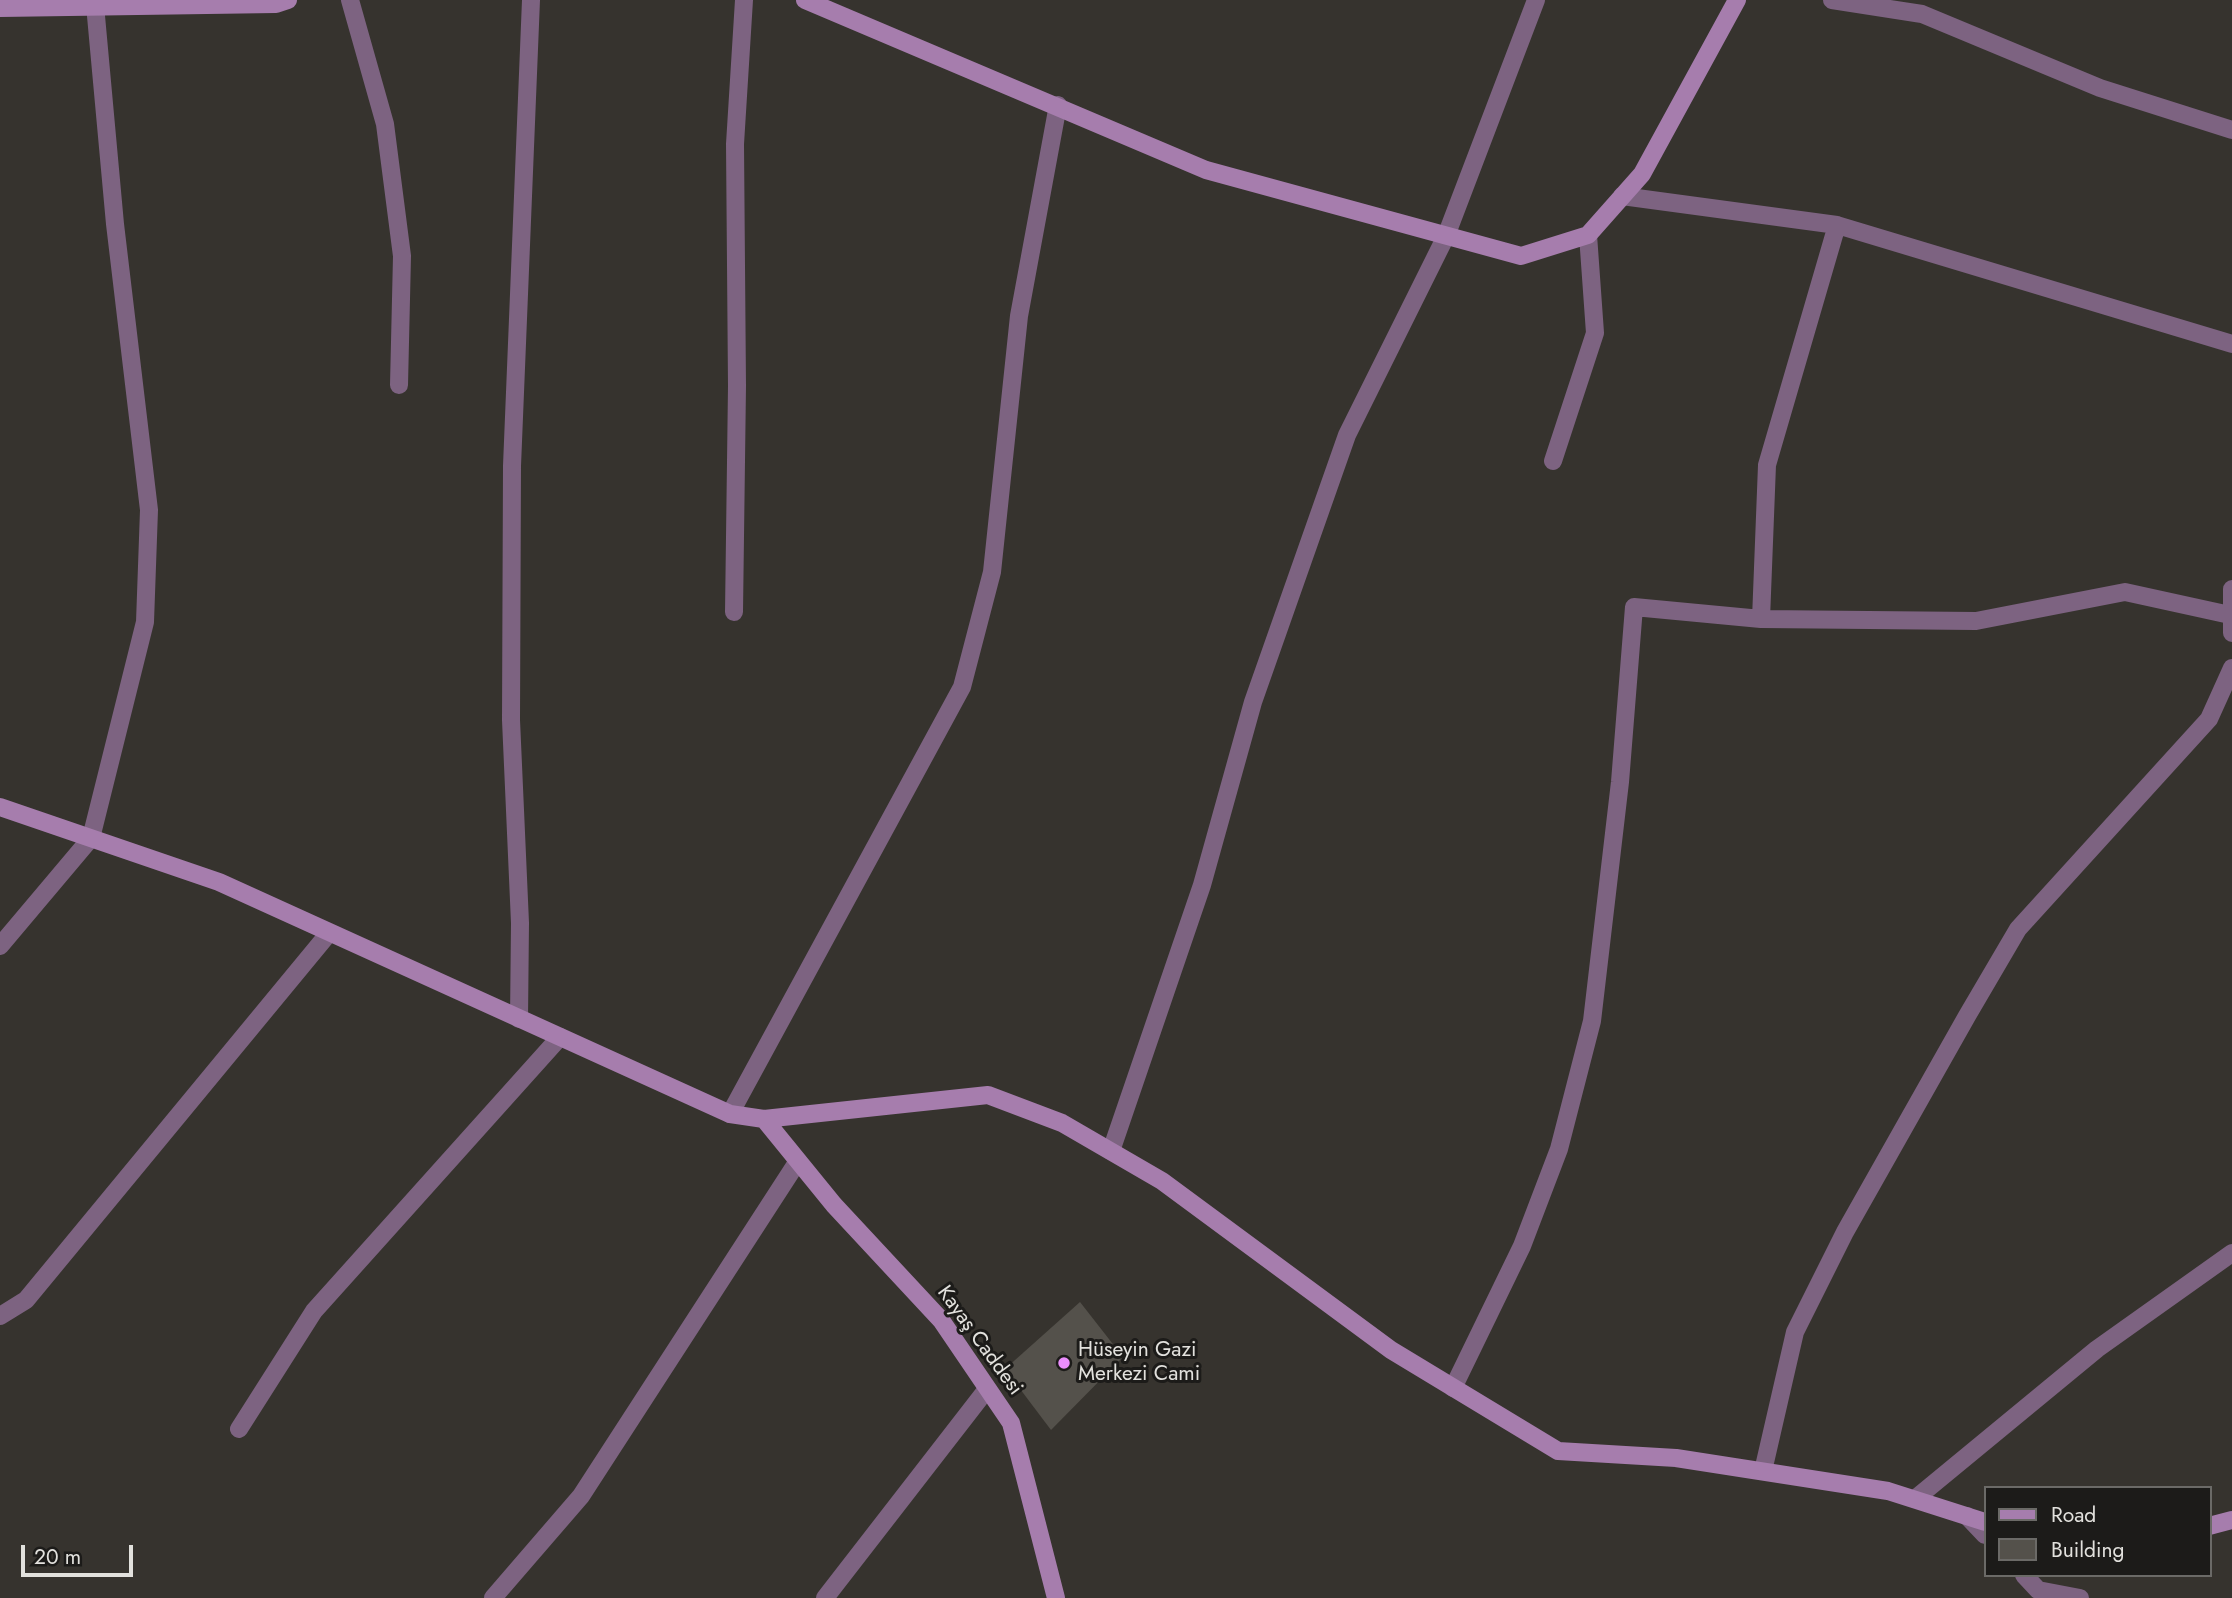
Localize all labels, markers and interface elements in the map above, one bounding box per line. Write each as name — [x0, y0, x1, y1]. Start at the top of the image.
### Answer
street label: Kayaş Caddesi — [931, 1281, 1027, 1401]
place label: Hüseyin Gazi Merkezi Cami — [1078, 1338, 1200, 1388]
marker: Hüseyin Gazi Merkezi Cami — [1056, 1355, 1072, 1371]
legend — [1983, 1486, 2211, 1577]
text: Road — [2051, 1500, 2096, 1530]
scale bar — [24, 1532, 136, 1576]
text: Building — [2051, 1535, 2124, 1565]
text: 20 m — [34, 1542, 81, 1572]

